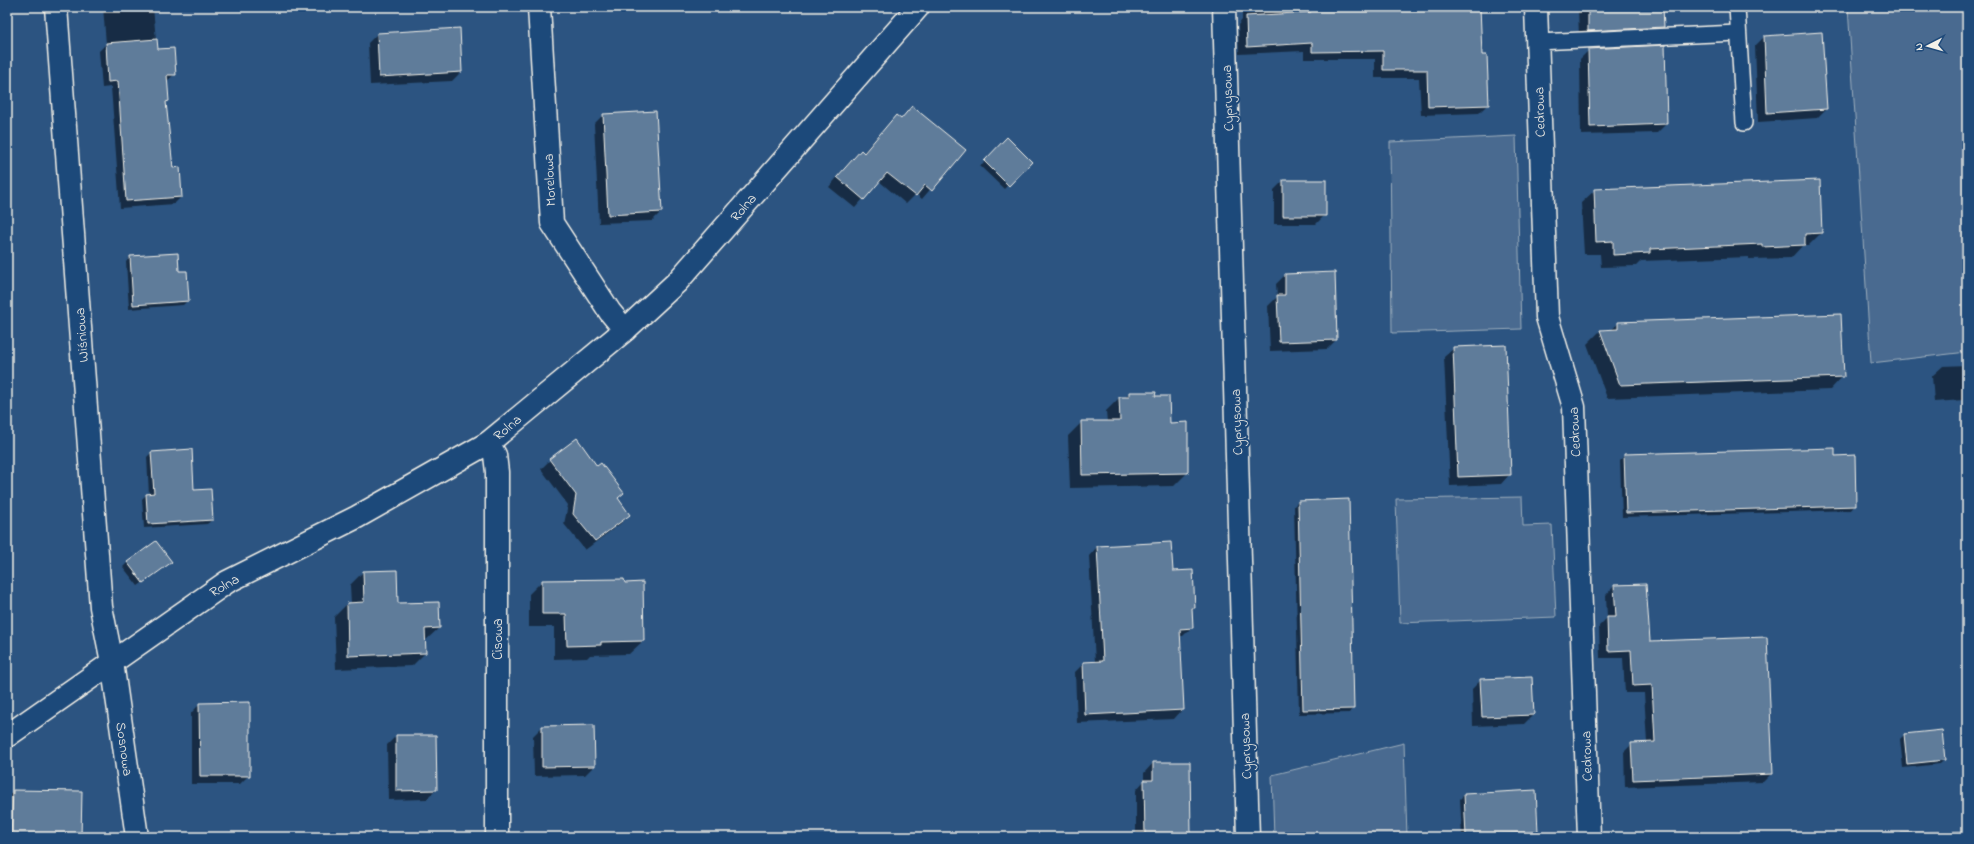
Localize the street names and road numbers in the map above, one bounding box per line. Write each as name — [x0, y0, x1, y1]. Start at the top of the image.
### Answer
street label: Cyprysowa — [1217, 64, 1241, 131]
street label: Cedrowa — [1529, 86, 1552, 137]
street label: Morelowa — [539, 153, 562, 207]
street label: Rolna — [726, 189, 762, 227]
street label: Wiśniowa — [70, 307, 95, 363]
street label: Cyprysowa — [1226, 388, 1250, 455]
street label: Cedrowa — [1564, 406, 1587, 458]
street label: Rolna — [489, 410, 527, 446]
street label: Rolna — [206, 569, 244, 603]
street label: Cisowa — [488, 618, 509, 660]
street label: Cyprysowa — [1235, 712, 1259, 779]
street label: Sosnowa — [109, 721, 138, 778]
street label: Cedrowa — [1576, 730, 1599, 781]

